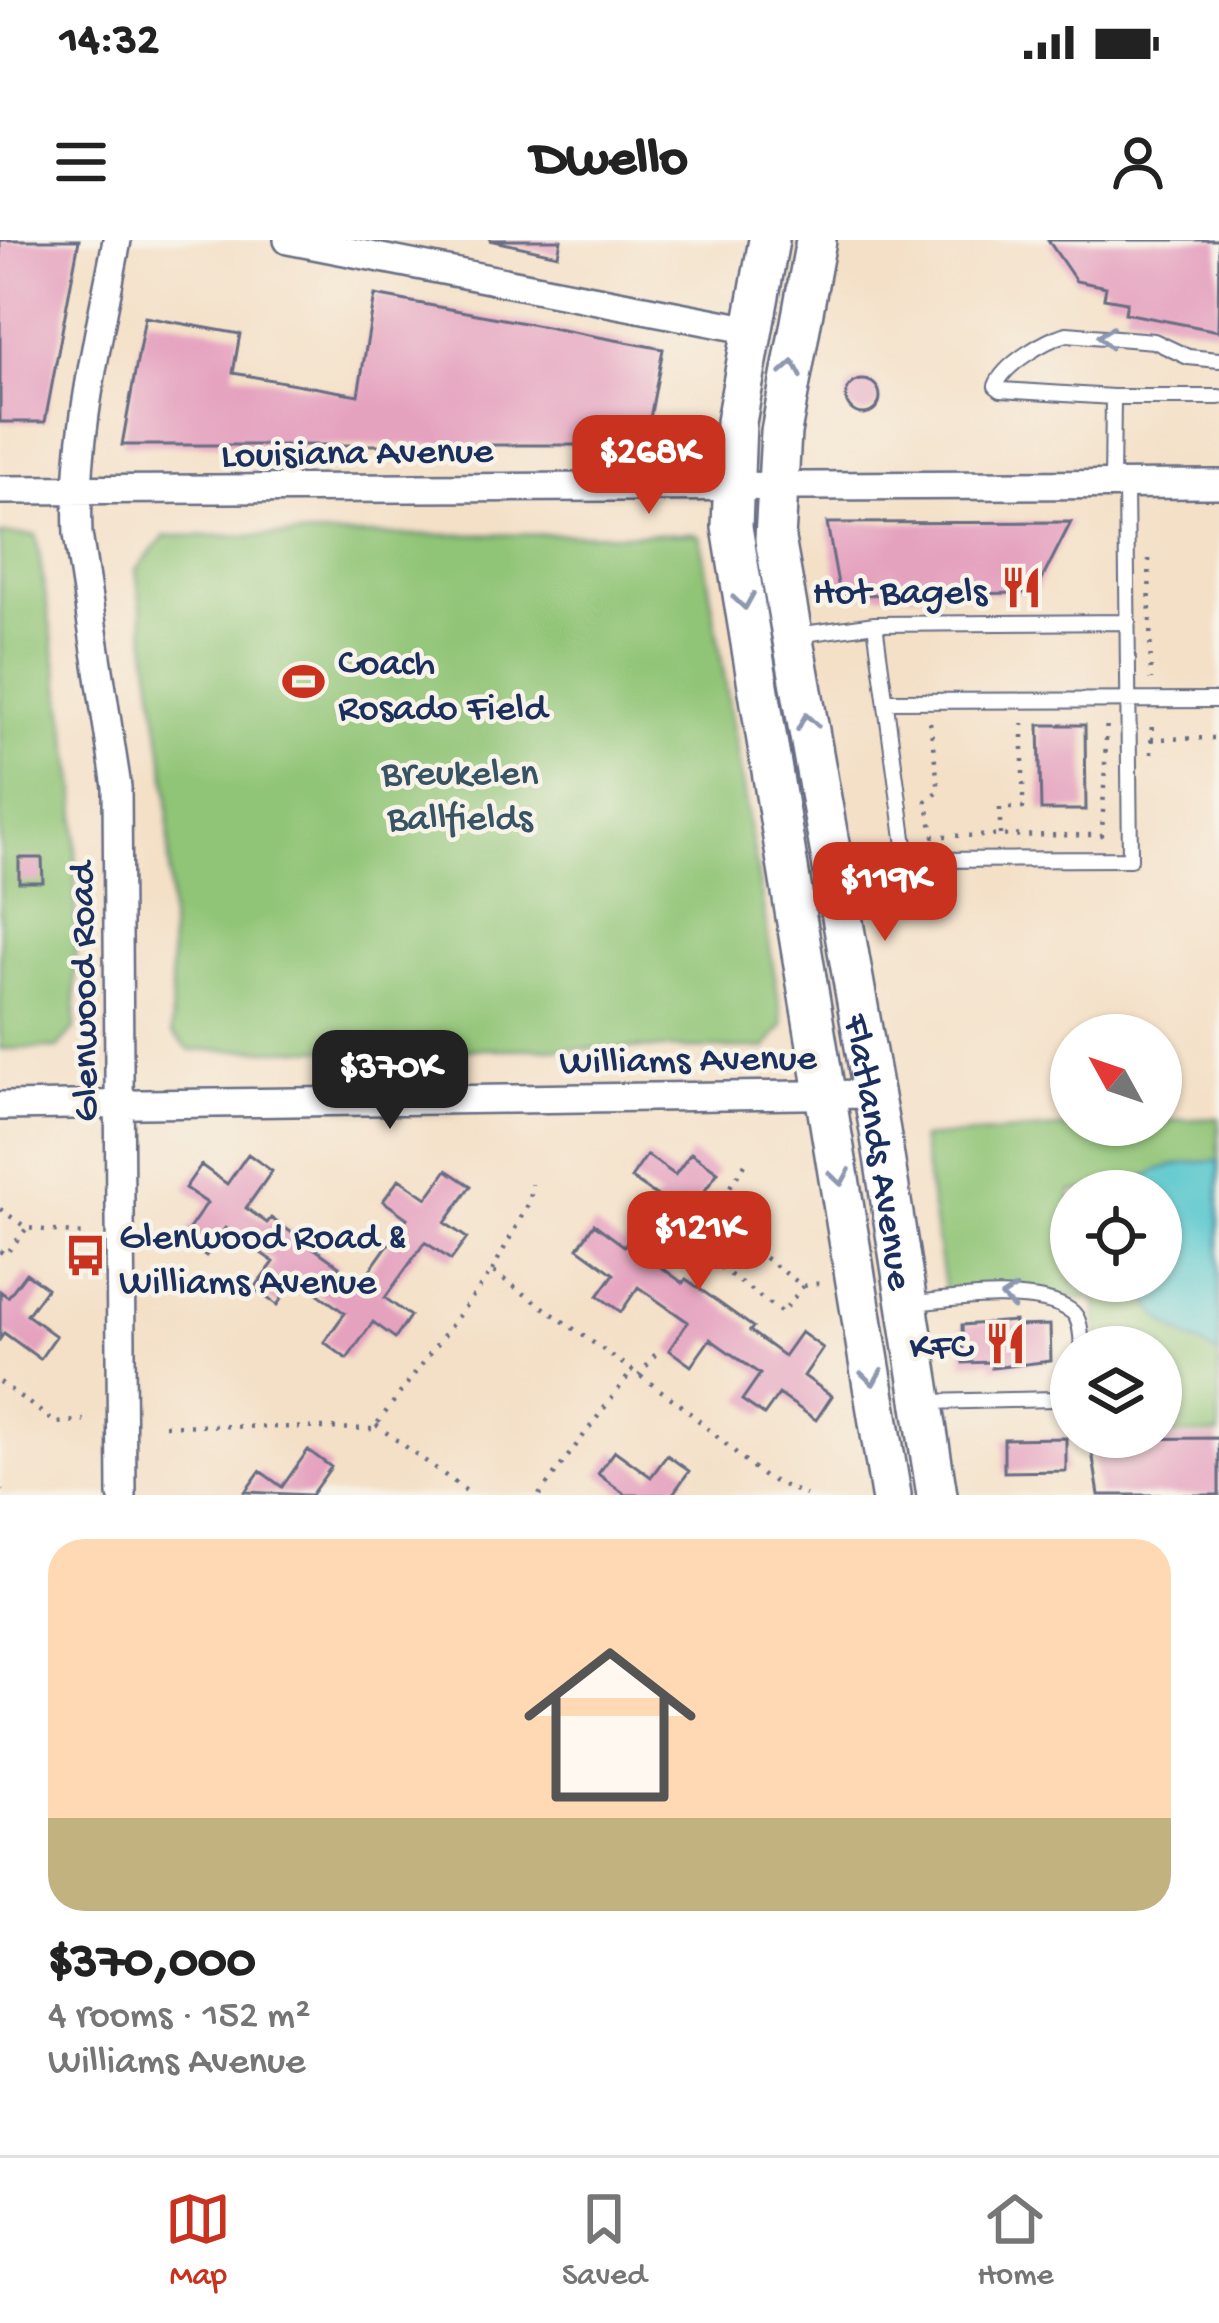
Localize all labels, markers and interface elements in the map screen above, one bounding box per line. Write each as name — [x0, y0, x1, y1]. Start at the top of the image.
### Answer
text: 14:32 — [60, 16, 159, 69]
icon: menu — [48, 129, 114, 195]
icon: person — [1105, 129, 1171, 195]
text: Dwello — [531, 130, 688, 194]
one-way arrow — [1096, 325, 1115, 351]
one-way arrow — [778, 359, 804, 379]
pin: $268K — [565, 415, 733, 517]
street label: Louisiana Avenue — [221, 431, 495, 481]
text: $268K — [599, 431, 699, 477]
restaurant icon: Hot Bagels — [998, 565, 1044, 611]
place label: Hot Bagels — [812, 572, 989, 618]
one-way arrow — [730, 591, 756, 610]
place label: Coach Rosado Field — [338, 643, 550, 734]
sports icon: Coach Rosado Field — [281, 658, 327, 704]
one-way arrow — [795, 712, 821, 732]
park label: Breukelen Ballfields — [381, 753, 539, 844]
pin: $119K — [801, 842, 969, 944]
street label: Glenwood Road — [62, 858, 112, 1122]
text: $119K — [840, 858, 930, 904]
street label: Flatlands Avenue — [830, 1010, 921, 1294]
north arrow — [1050, 1014, 1182, 1146]
map controls — [1050, 1014, 1182, 1458]
pin: $370K — [306, 1030, 474, 1132]
street label: Williams Avenue — [559, 1038, 818, 1088]
text: $370K — [339, 1046, 441, 1092]
one-way arrow — [826, 1167, 851, 1187]
button: locate — [1050, 1170, 1182, 1302]
pin: $121K — [615, 1191, 783, 1293]
text: $121K — [654, 1207, 744, 1253]
place label: Glenwood Road & Williams Avenue — [119, 1217, 406, 1308]
bus stop icon: Glenwood Road & Williams Avenue — [62, 1232, 108, 1278]
one-way arrow — [999, 1285, 1019, 1311]
restaurant icon: KFC — [983, 1320, 1029, 1366]
button: layers — [1050, 1326, 1182, 1458]
place label: KFC — [909, 1327, 975, 1373]
one-way arrow — [858, 1367, 883, 1387]
icon: home — [502, 1617, 718, 1833]
text: $370,000 — [48, 1935, 256, 1995]
text: 4 rooms · 152 m² — [48, 1995, 311, 2041]
text: Williams Avenue — [48, 2041, 305, 2087]
tab: Map — [165, 2186, 231, 2296]
tab: Saved — [562, 2186, 647, 2296]
tab: Home — [977, 2186, 1054, 2296]

